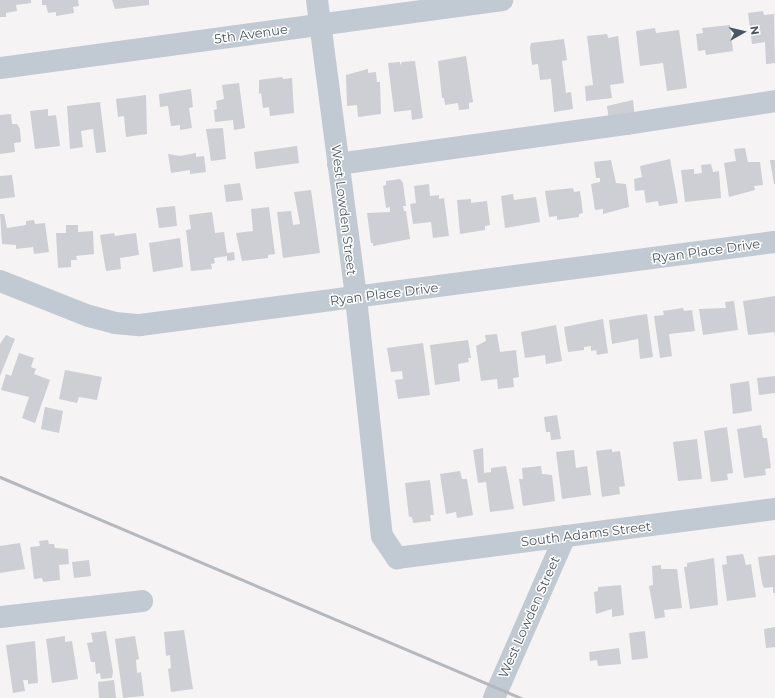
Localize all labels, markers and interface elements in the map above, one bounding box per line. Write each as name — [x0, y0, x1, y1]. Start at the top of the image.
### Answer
north arrow — [723, 12, 763, 52]
street label: 5th Avenue — [213, 21, 289, 47]
text: N — [747, 25, 762, 36]
street label: West Lowden Street — [328, 144, 360, 276]
street label: Ryan Place Drive — [651, 236, 761, 266]
street label: Ryan Place Drive — [329, 280, 439, 308]
street label: South Adams Street — [520, 518, 652, 550]
street label: West Lowden Street — [495, 554, 563, 680]

